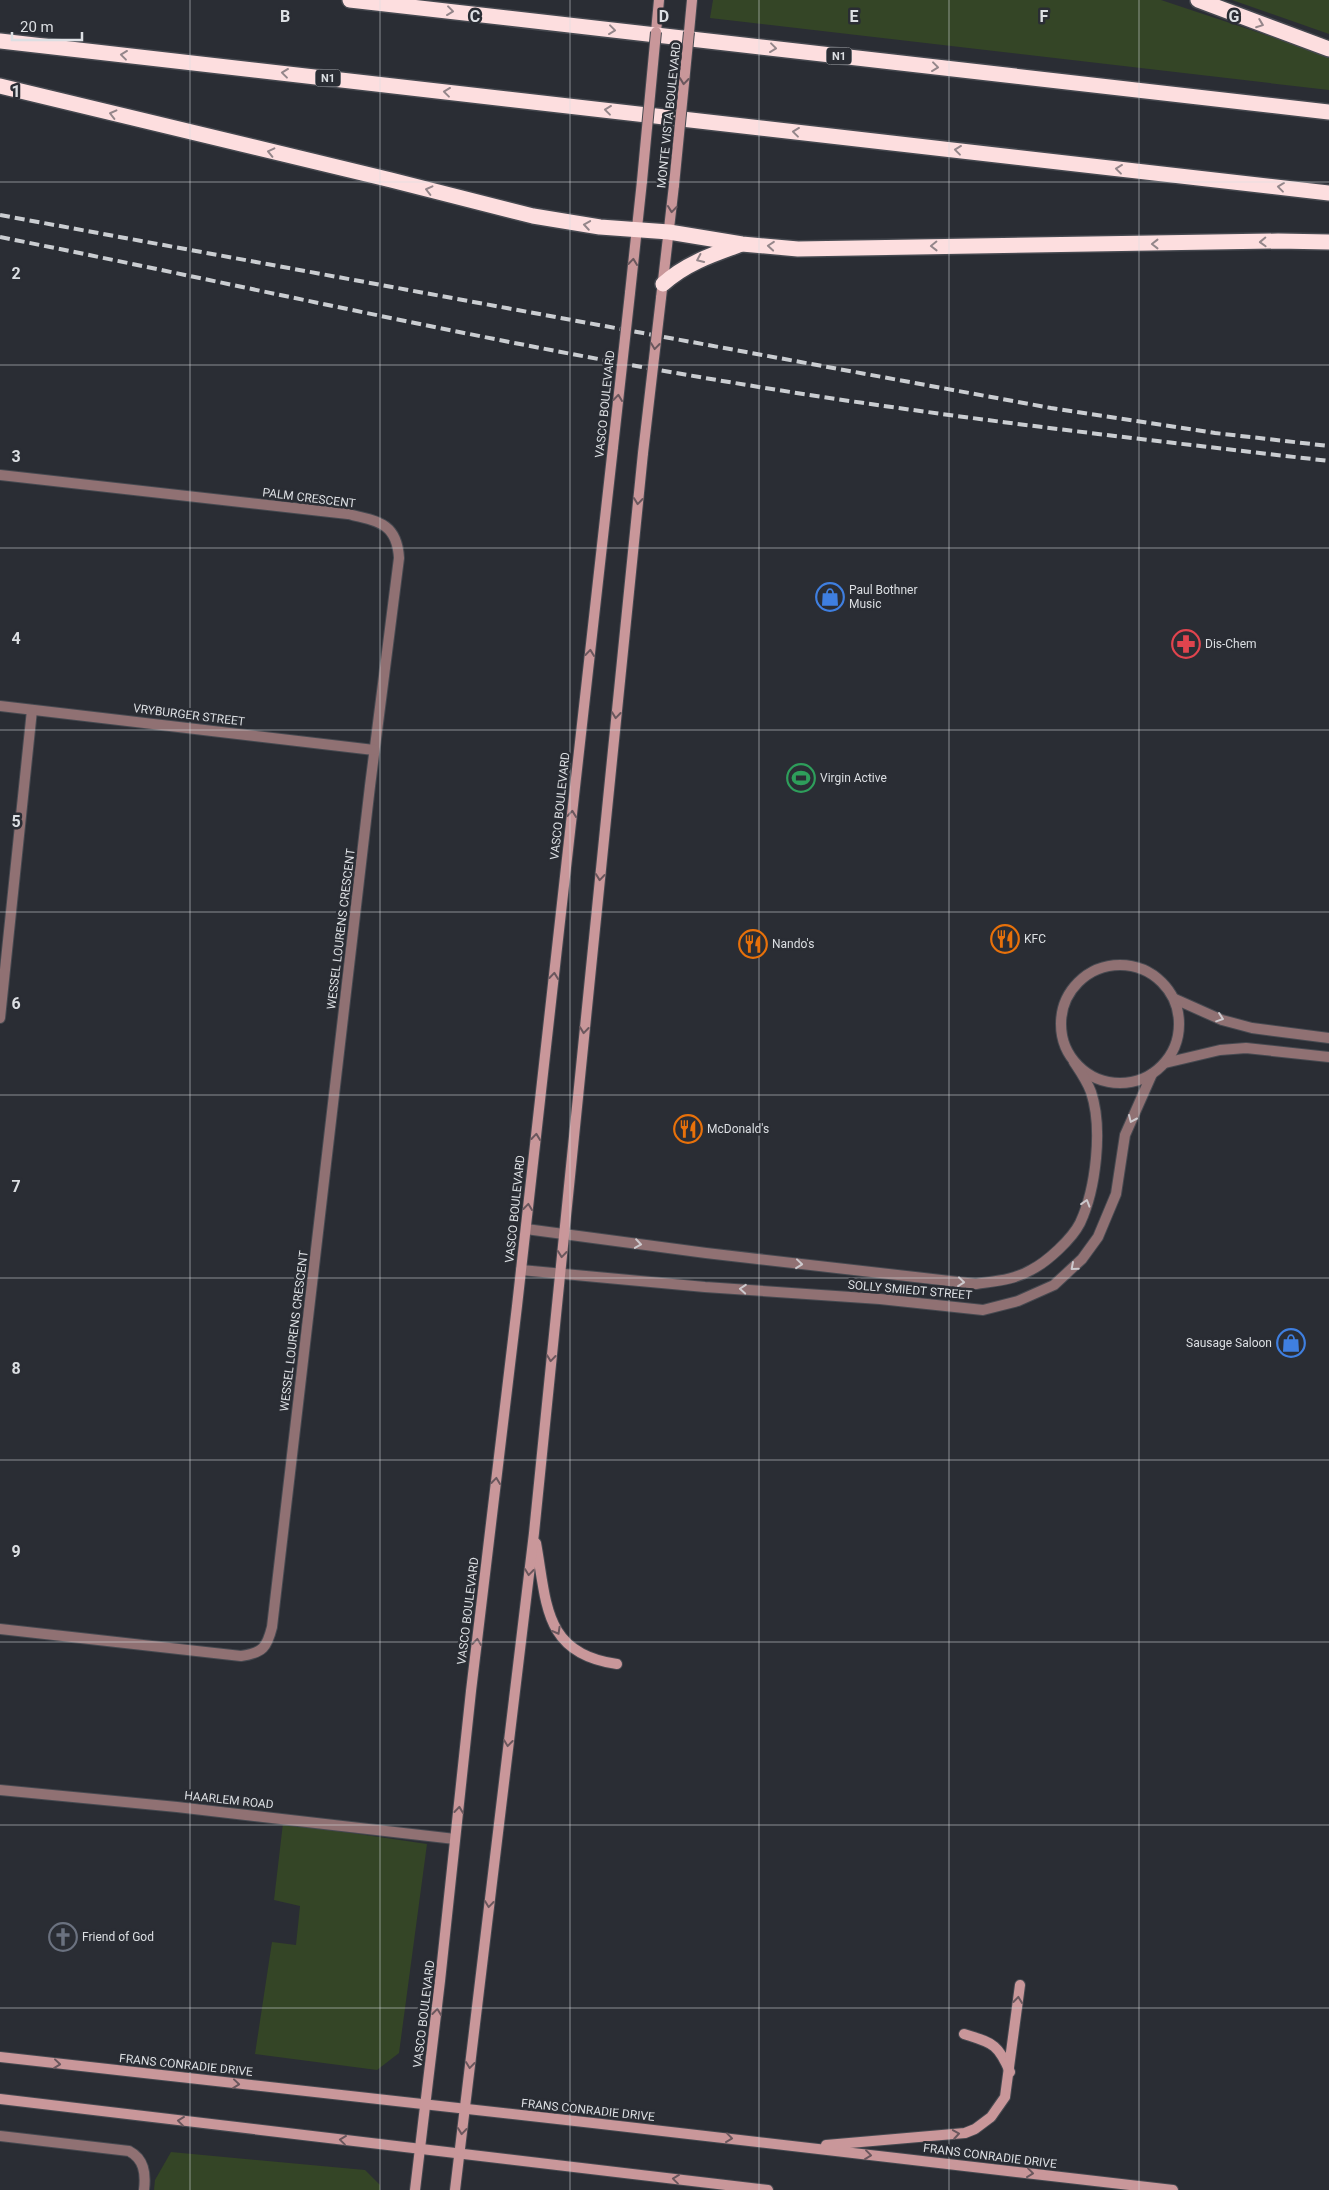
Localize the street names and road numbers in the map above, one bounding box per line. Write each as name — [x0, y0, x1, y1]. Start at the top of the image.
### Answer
street label: MONTE VISTA BOULEVARD — [654, 41, 684, 189]
road number: N1 — [826, 48, 852, 64]
road number: N1 — [316, 70, 340, 86]
street label: VASCO BOULEVARD — [592, 349, 618, 459]
street label: PALM CRESCENT — [262, 485, 356, 511]
street label: VRYBURGER STREET — [132, 701, 246, 729]
street label: VASCO BOULEVARD — [547, 751, 573, 861]
street label: WESSEL LOURENS CRESCENT — [324, 848, 358, 1010]
street label: VASCO BOULEVARD — [502, 1154, 528, 1264]
street label: WESSEL LOURENS CRESCENT — [277, 1250, 311, 1412]
street label: SOLLY SMIEDT STREET — [847, 1278, 973, 1302]
street label: VASCO BOULEVARD — [454, 1556, 482, 1666]
street label: HAARLEM ROAD — [184, 1788, 274, 1812]
street label: VASCO BOULEVARD — [410, 1959, 438, 2069]
street label: FRANS CONRADIE DRIVE — [118, 2051, 254, 2079]
street label: FRANS CONRADIE DRIVE — [520, 2096, 656, 2124]
street label: FRANS CONRADIE DRIVE — [922, 2141, 1058, 2171]

